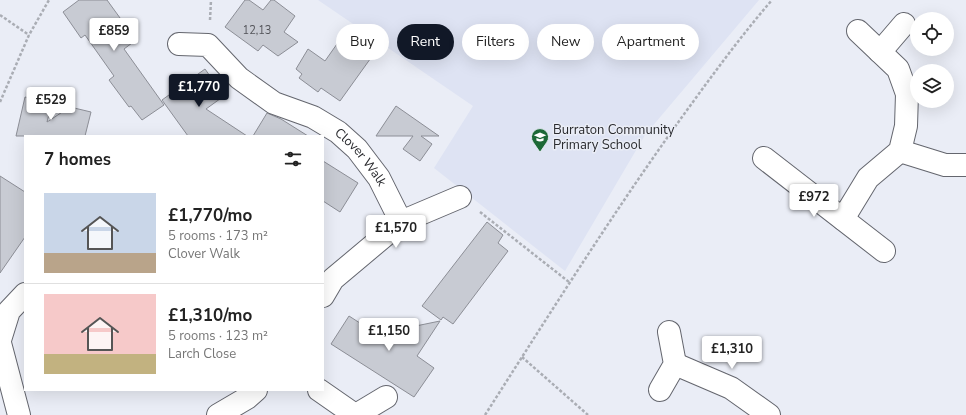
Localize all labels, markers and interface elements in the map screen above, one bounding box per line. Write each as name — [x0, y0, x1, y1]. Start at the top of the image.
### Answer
map controls — [910, 12, 954, 108]
button: locate — [910, 12, 954, 56]
pin: £859 — [90, 18, 138, 52]
text: £859 — [98, 22, 130, 40]
house number: 12,13 — [243, 23, 271, 38]
chip: Buy — [336, 24, 389, 60]
chip: Rent — [397, 24, 454, 60]
chip: Filters — [462, 24, 529, 60]
chip: New — [537, 24, 594, 60]
chip: Apartment — [602, 24, 699, 60]
button: layers — [910, 64, 954, 108]
pin: £1,770 — [166, 74, 232, 108]
text: £1,770 — [178, 78, 220, 96]
pin: £529 — [27, 87, 75, 121]
text: £529 — [35, 91, 67, 109]
place label: Burraton Community Primary School — [553, 121, 675, 154]
street label: Clover Walk — [331, 124, 391, 190]
school or university icon: Burraton Community Primary School — [530, 127, 550, 152]
text: 7 homes — [44, 148, 111, 171]
icon: filters — [282, 148, 304, 170]
pin: £972 — [790, 184, 838, 218]
text: £972 — [798, 188, 830, 206]
text: £1,770/mo — [168, 204, 252, 227]
icon: home — [76, 209, 124, 257]
pin: £1,570 — [363, 215, 429, 249]
text: £1,570 — [375, 219, 417, 237]
text: 5 rooms · 173 m² — [168, 227, 268, 245]
text: Clover Walk — [168, 245, 240, 263]
text: £1,310/mo — [168, 304, 252, 327]
icon: home — [76, 310, 124, 358]
pin: £1,150 — [356, 318, 422, 352]
text: £1,150 — [368, 322, 410, 340]
text: 5 rooms · 123 m² — [168, 327, 268, 345]
pin: £1,310 — [699, 336, 765, 370]
text: £1,310 — [711, 340, 753, 358]
text: Larch Close — [168, 345, 236, 363]

